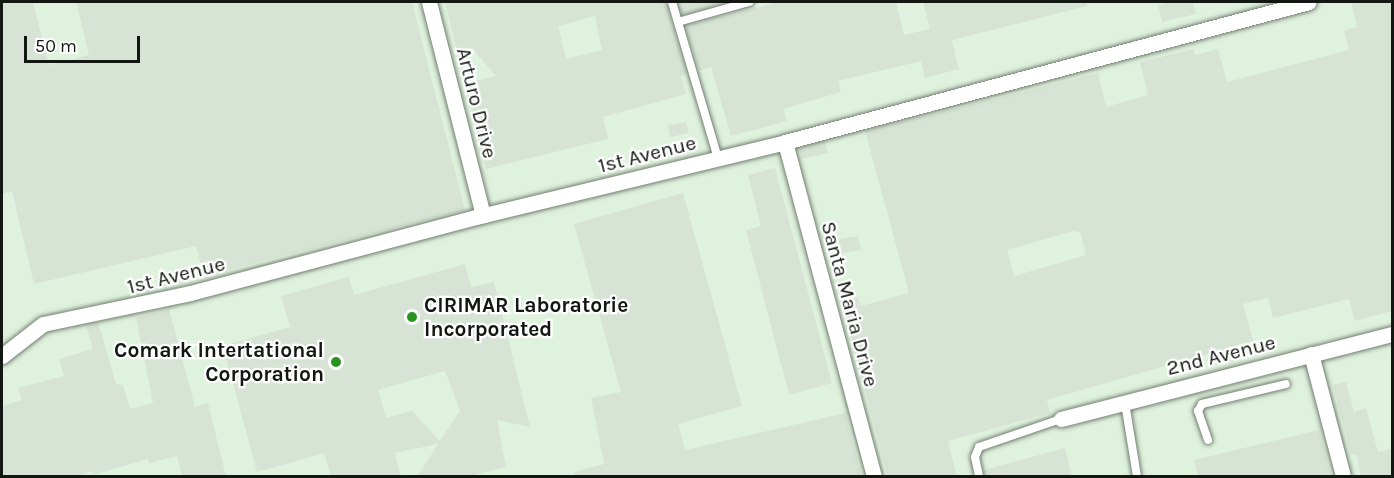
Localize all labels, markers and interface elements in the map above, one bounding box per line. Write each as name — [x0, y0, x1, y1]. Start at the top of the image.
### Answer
scale bar — [27, 24, 142, 62]
text: 50 m — [35, 35, 77, 57]
street label: Arturo Drive — [451, 45, 503, 161]
street label: 1st Avenue — [595, 130, 699, 178]
street label: Santa Maria Drive — [816, 219, 884, 389]
street label: 1st Avenue — [124, 251, 228, 299]
place label: CIRIMAR Laboratorie Incorporated — [424, 292, 628, 342]
marker: CIRIMAR Laboratorie Incorporated — [405, 310, 419, 324]
street label: 2nd Avenue — [1164, 329, 1278, 381]
place label: Comark Intertational Corporation — [114, 337, 324, 387]
marker: Comark Intertational Corporation — [329, 355, 343, 369]

